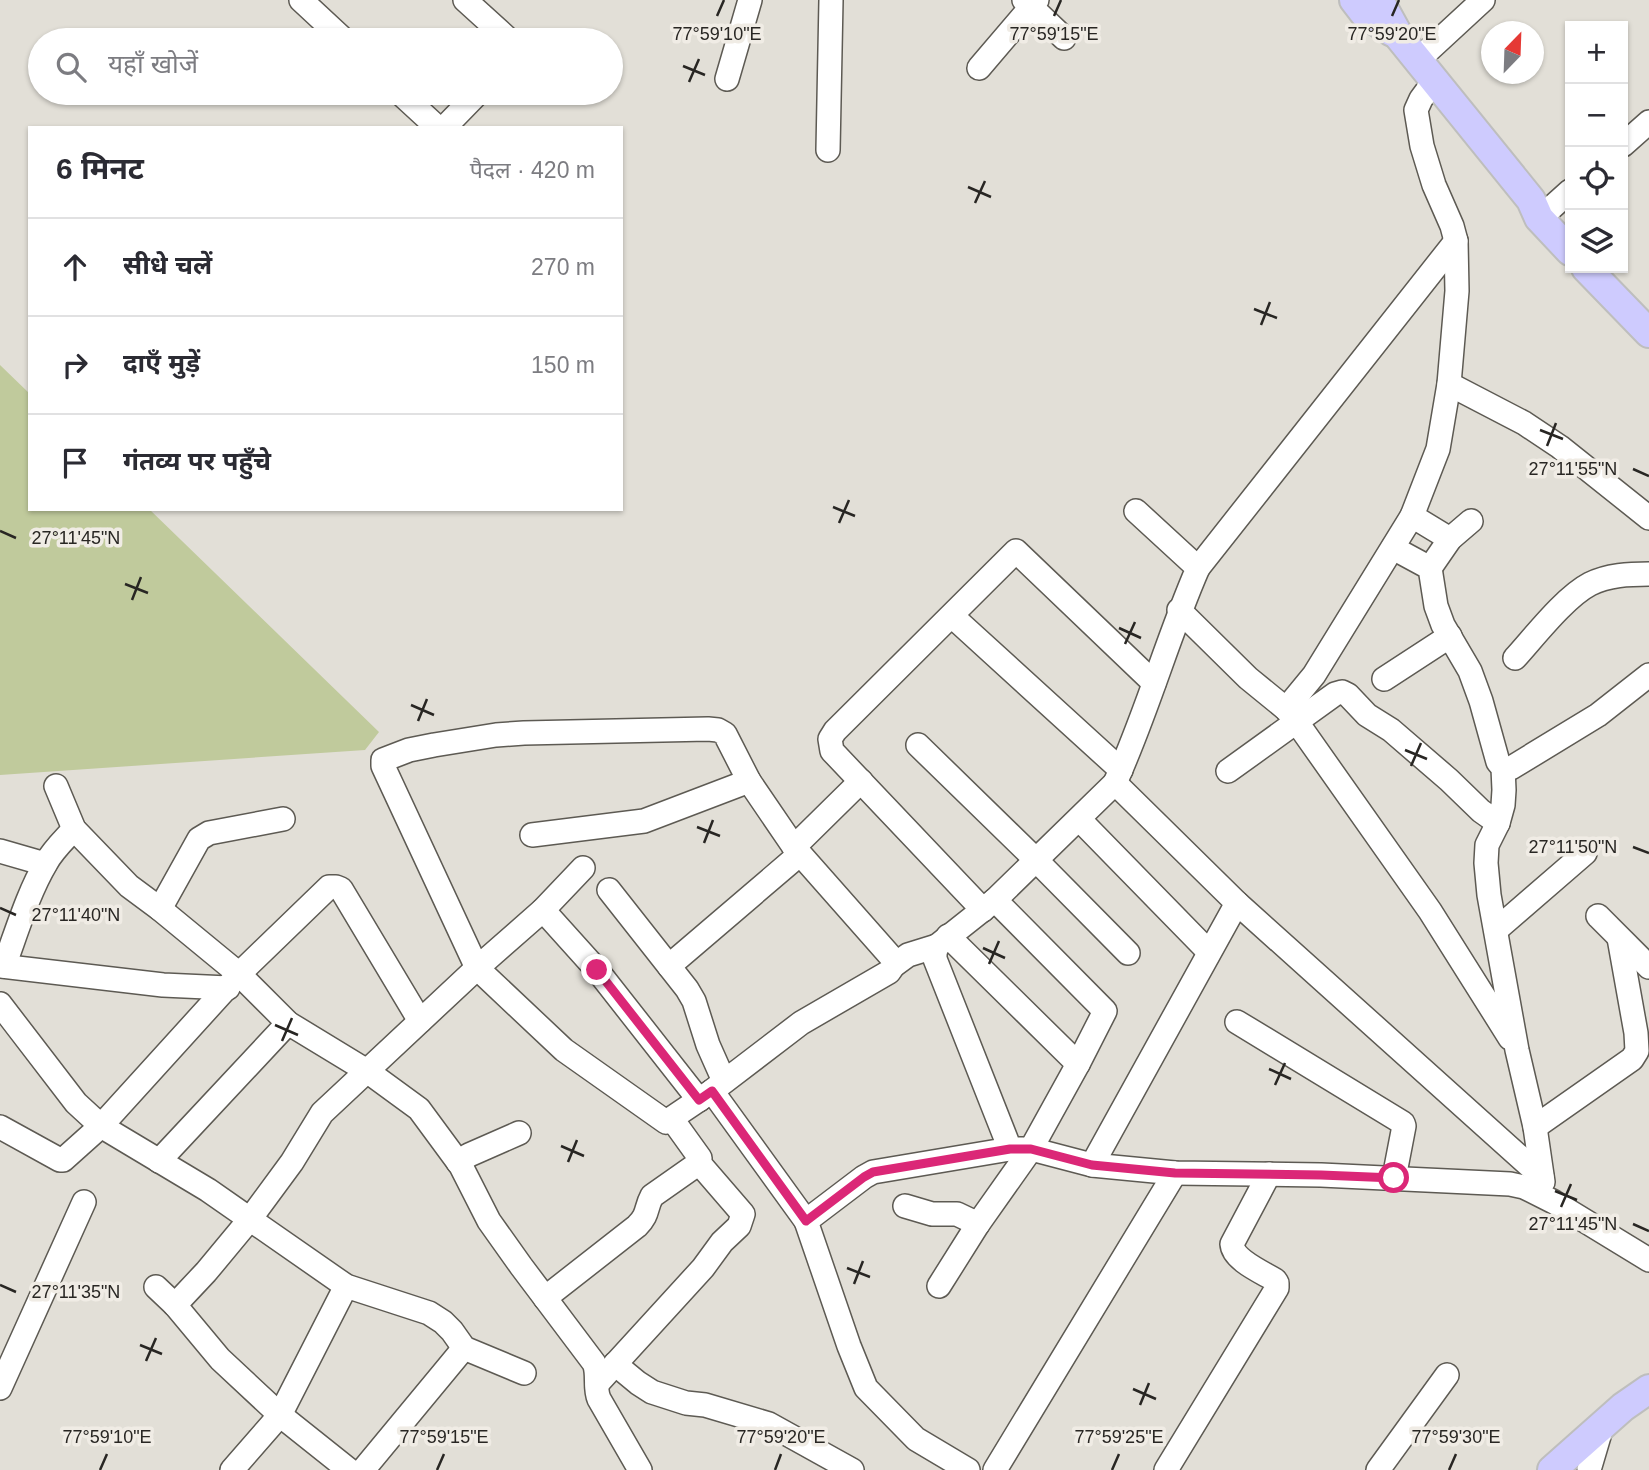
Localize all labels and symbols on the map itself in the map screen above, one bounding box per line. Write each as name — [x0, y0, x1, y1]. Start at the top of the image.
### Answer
north arrow — [1481, 21, 1544, 84]
text: 77°59'10"E — [672, 24, 762, 44]
text: 77°59'15"E — [1009, 24, 1099, 44]
text: 77°59'20"E — [1347, 24, 1437, 44]
text: 27°11'55"N — [1529, 459, 1617, 479]
text: 27°11'45"N — [32, 528, 120, 548]
text: 27°11'50"N — [1529, 837, 1617, 857]
text: 27°11'40"N — [32, 905, 120, 925]
route end — [581, 954, 612, 985]
route start — [1378, 1162, 1409, 1193]
text: 27°11'45"N — [1529, 1214, 1617, 1234]
text: 27°11'35"N — [32, 1282, 120, 1302]
text: 77°59'10"E — [62, 1427, 152, 1447]
text: 77°59'15"E — [399, 1427, 489, 1447]
text: 77°59'20"E — [736, 1427, 826, 1447]
text: 77°59'25"E — [1074, 1427, 1164, 1447]
text: 77°59'30"E — [1411, 1427, 1501, 1447]

